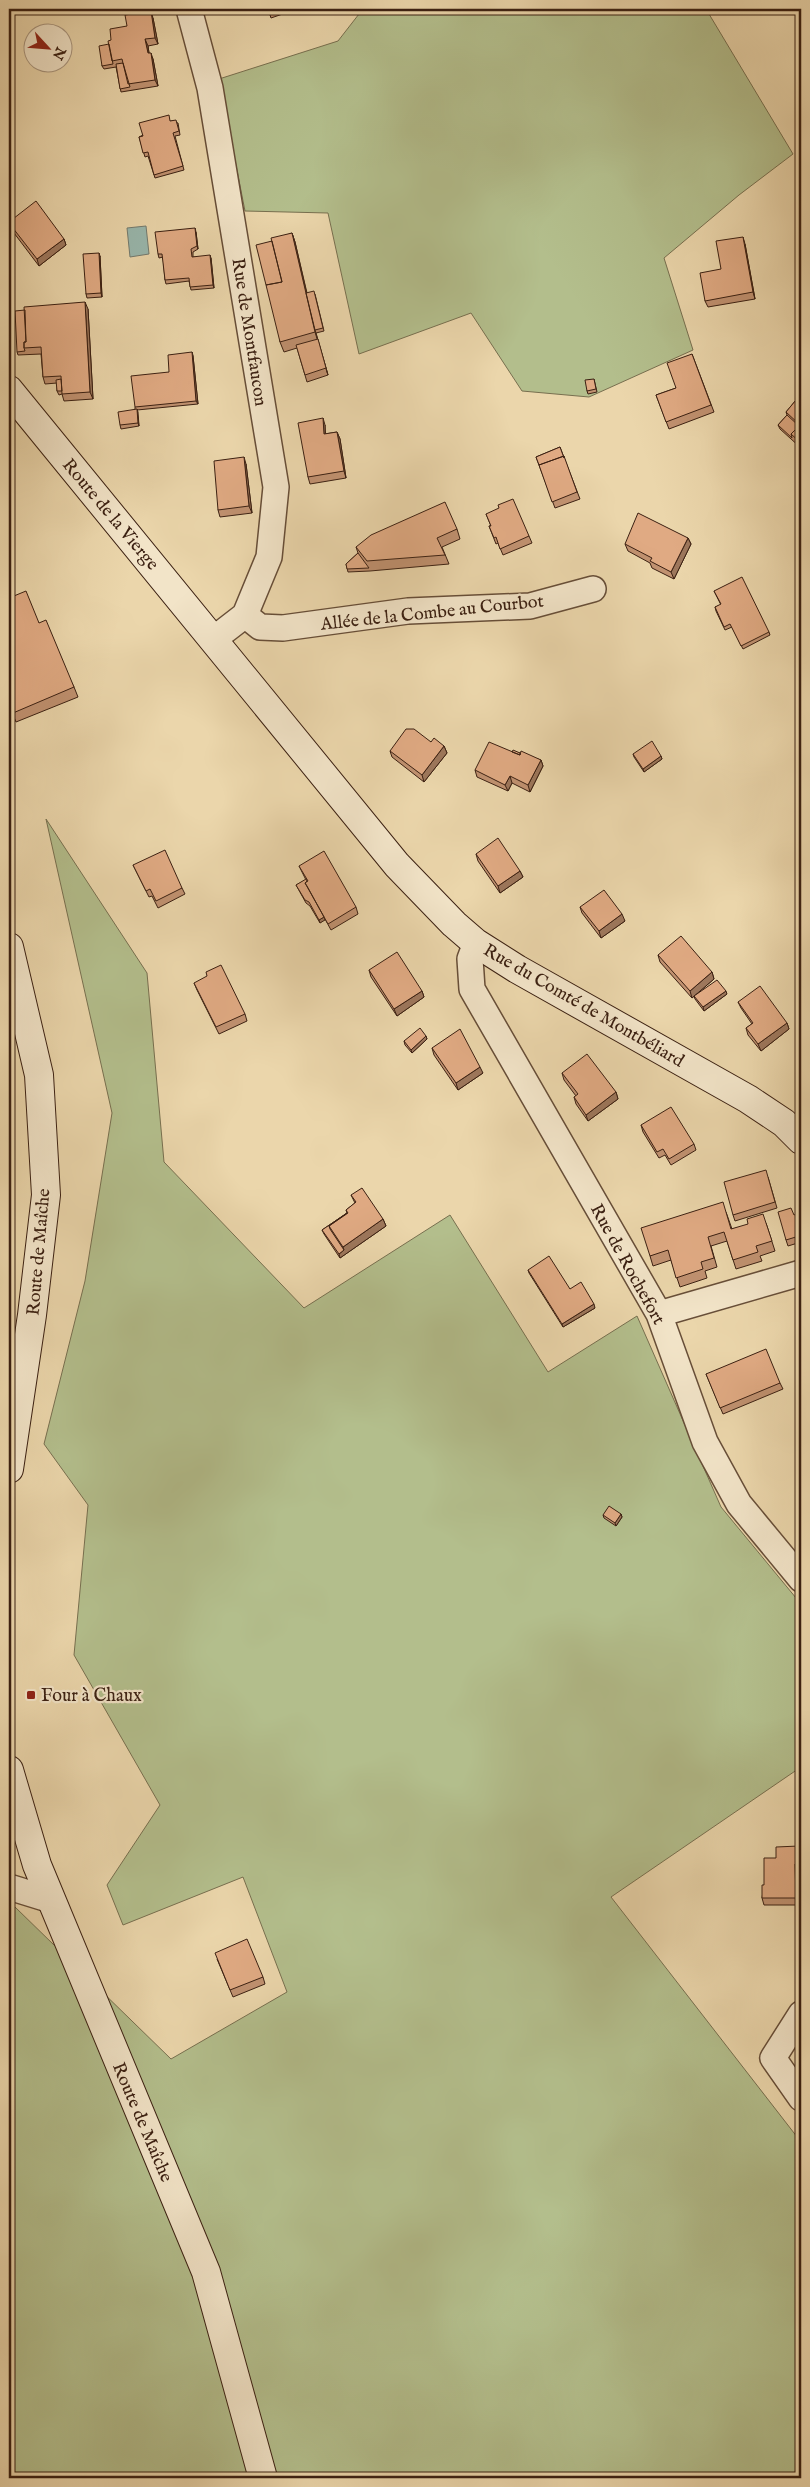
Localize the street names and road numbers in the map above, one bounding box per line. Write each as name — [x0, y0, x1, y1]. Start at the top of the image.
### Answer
street label: Rue de Montfaucon — [225, 257, 272, 408]
street label: Route de la Vierge — [56, 454, 163, 576]
street label: Allée de la Combe au Courbot — [319, 590, 545, 637]
street label: Rue du Comté de Montbéliard — [479, 939, 688, 1074]
street label: Route de Maîche — [22, 1188, 57, 1317]
street label: Rue de Rochefort — [584, 1200, 669, 1329]
street label: Route de Maîche — [106, 2059, 177, 2186]

